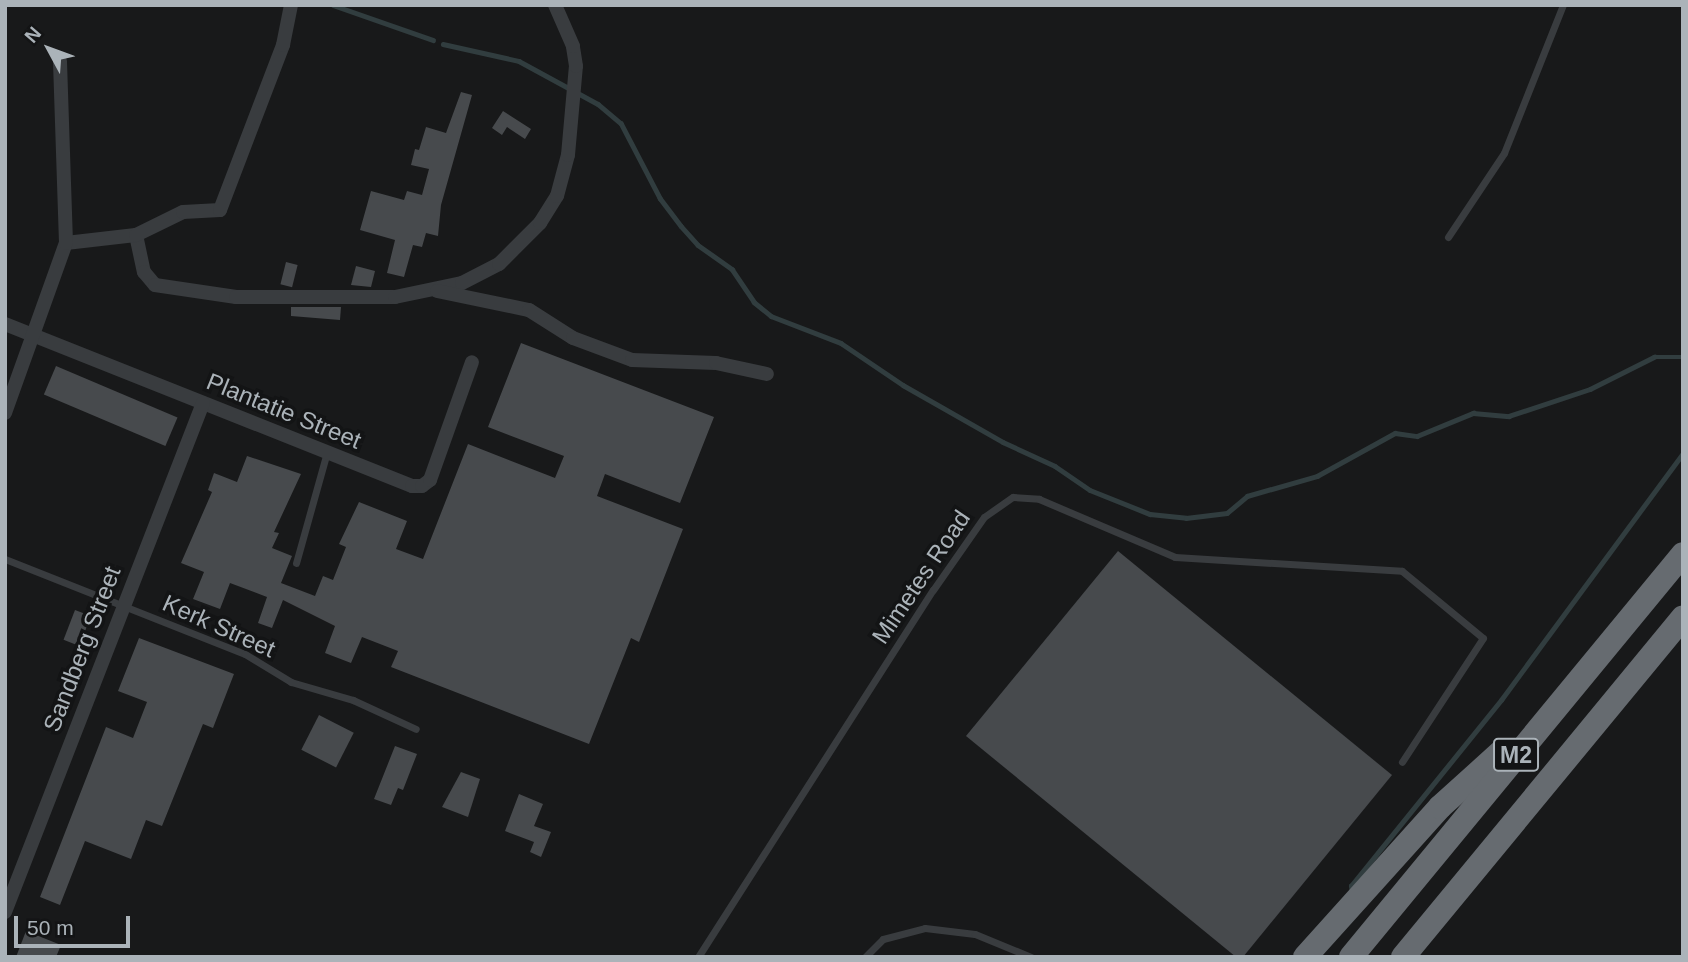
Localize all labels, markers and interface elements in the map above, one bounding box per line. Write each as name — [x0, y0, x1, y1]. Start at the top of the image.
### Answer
north arrow — [14, 14, 84, 84]
text: N — [20, 23, 45, 47]
street label: Plantatie Street — [203, 367, 365, 455]
street label: Mimetes Road — [866, 505, 976, 649]
street label: Sandberg Street — [37, 562, 127, 736]
street label: Kerk Street — [158, 588, 280, 664]
road number: M2 — [1492, 736, 1540, 775]
scale bar — [18, 902, 133, 946]
text: 50 m — [27, 916, 74, 939]

